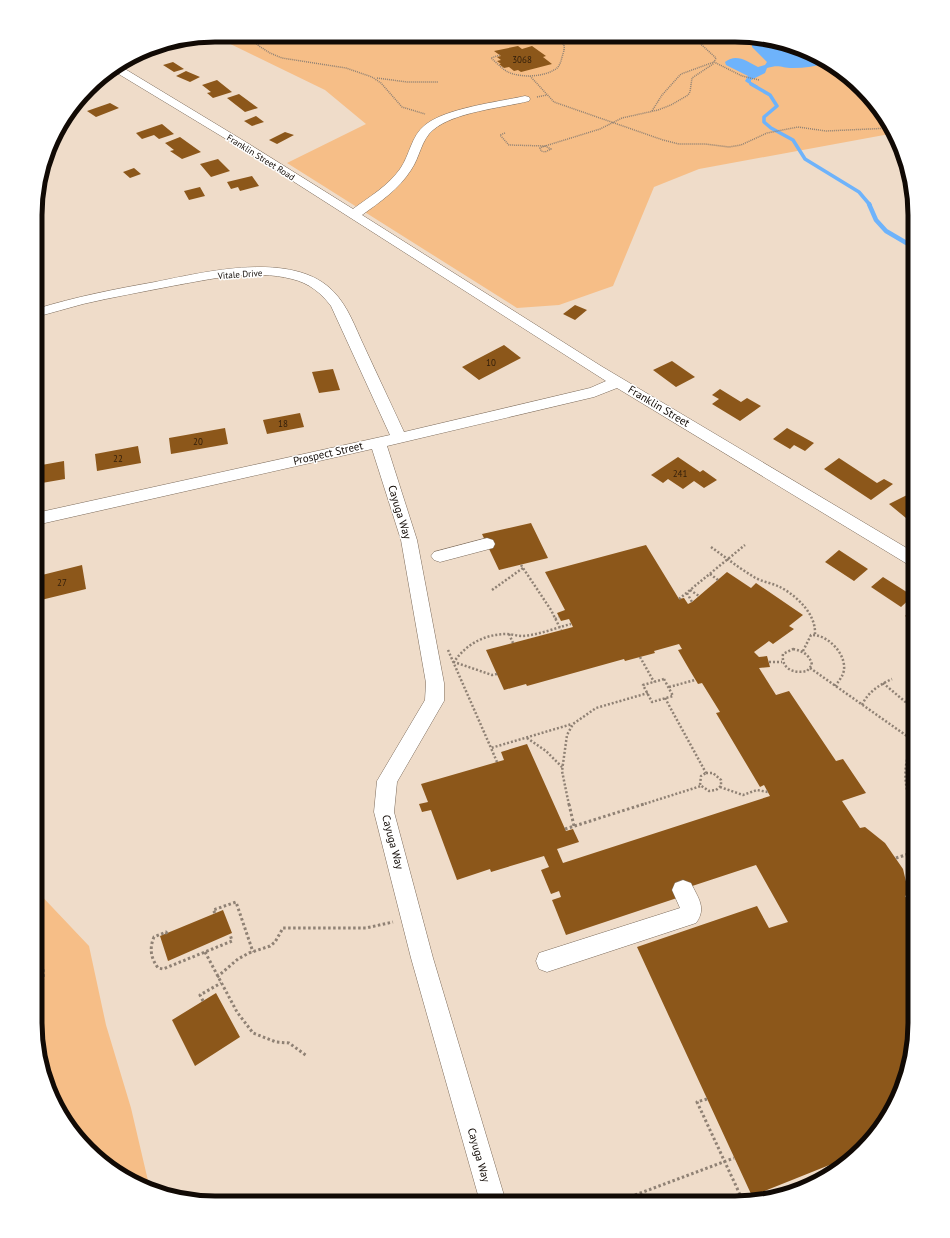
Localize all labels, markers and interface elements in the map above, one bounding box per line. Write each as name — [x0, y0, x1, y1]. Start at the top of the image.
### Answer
house number: 3068 — [512, 54, 532, 65]
street label: Franklin Street Road — [225, 132, 297, 182]
street label: Vitale Drive — [216, 267, 263, 281]
house number: 10 — [486, 357, 496, 368]
street label: Franklin Street — [626, 382, 693, 430]
house number: 18 — [278, 418, 288, 429]
house number: 20 — [193, 436, 203, 447]
street label: Prospect Street — [292, 438, 365, 468]
house number: 22 — [113, 453, 123, 464]
house number: 241 — [673, 468, 687, 479]
street label: Cayuga Way — [385, 483, 415, 542]
house number: 27 — [57, 577, 67, 588]
street label: Cayuga Way — [379, 813, 407, 872]
street label: Cayuga Way — [465, 1126, 494, 1185]

